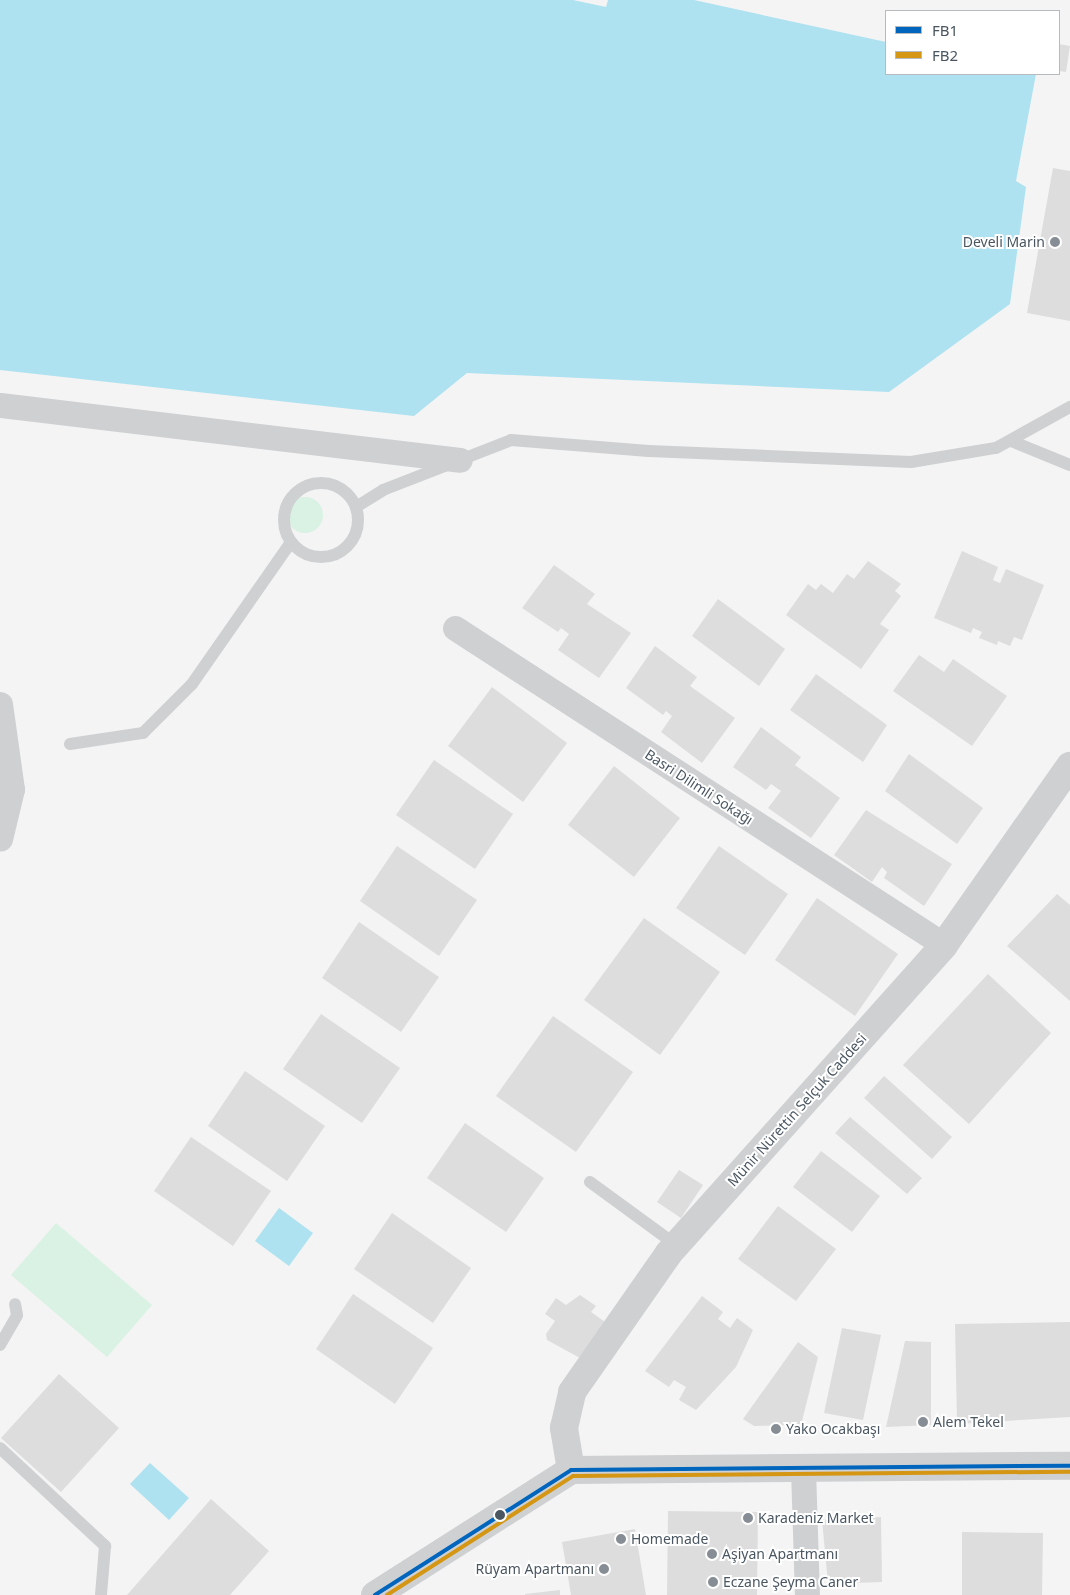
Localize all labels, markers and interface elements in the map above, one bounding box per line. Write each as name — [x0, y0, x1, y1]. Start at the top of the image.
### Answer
legend — [885, 10, 1060, 75]
text: FB1 — [932, 20, 958, 40]
text: FB2 — [932, 45, 958, 65]
place label: Develi Marin — [963, 234, 1045, 250]
marker: Develi Marin — [1049, 236, 1061, 248]
street label: Basri Dilimli Sokağı — [642, 746, 756, 828]
street label: Münir Nürettin Selçuk Caddesi — [724, 1030, 870, 1190]
place label: Alem Tekel — [933, 1414, 1004, 1430]
marker: Alem Tekel — [917, 1416, 929, 1428]
place label: Yako Ocakbaşı — [786, 1421, 880, 1437]
marker: Yako Ocakbaşı — [770, 1423, 782, 1435]
unlabelled marker — [495, 1510, 505, 1520]
place label: Karadeniz Market — [758, 1510, 874, 1526]
marker: Karadeniz Market — [742, 1512, 754, 1524]
place label: Homemade — [631, 1531, 708, 1547]
marker: Homemade — [615, 1533, 627, 1545]
place label: Aşiyan Apartmanı — [722, 1546, 838, 1562]
marker: Aşiyan Apartmanı — [706, 1548, 718, 1560]
place label: Rüyam Apartmanı — [475, 1561, 594, 1577]
marker: Rüyam Apartmanı — [598, 1563, 610, 1575]
place label: Eczane Şeyma Caner — [723, 1574, 858, 1590]
marker: Eczane Şeyma Caner — [707, 1576, 719, 1588]

